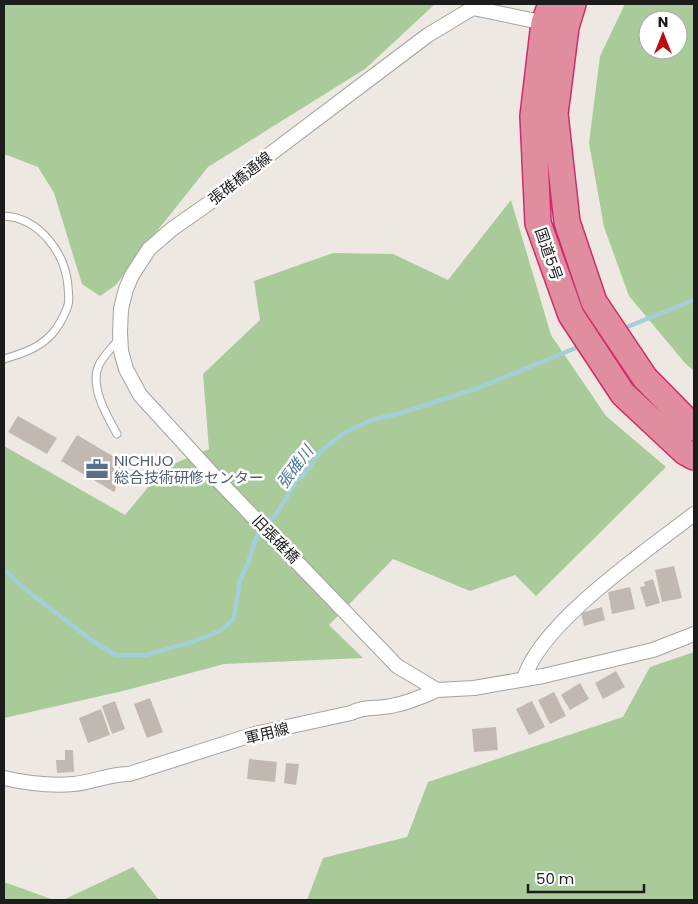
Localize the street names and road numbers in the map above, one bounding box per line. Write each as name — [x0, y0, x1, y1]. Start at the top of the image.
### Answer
street label: 張碓橋通線 — [204, 147, 276, 209]
street label: 国道5号 — [530, 225, 568, 283]
street label: 旧張碓橋 — [248, 510, 304, 568]
street label: 軍用線 — [243, 717, 291, 749]

